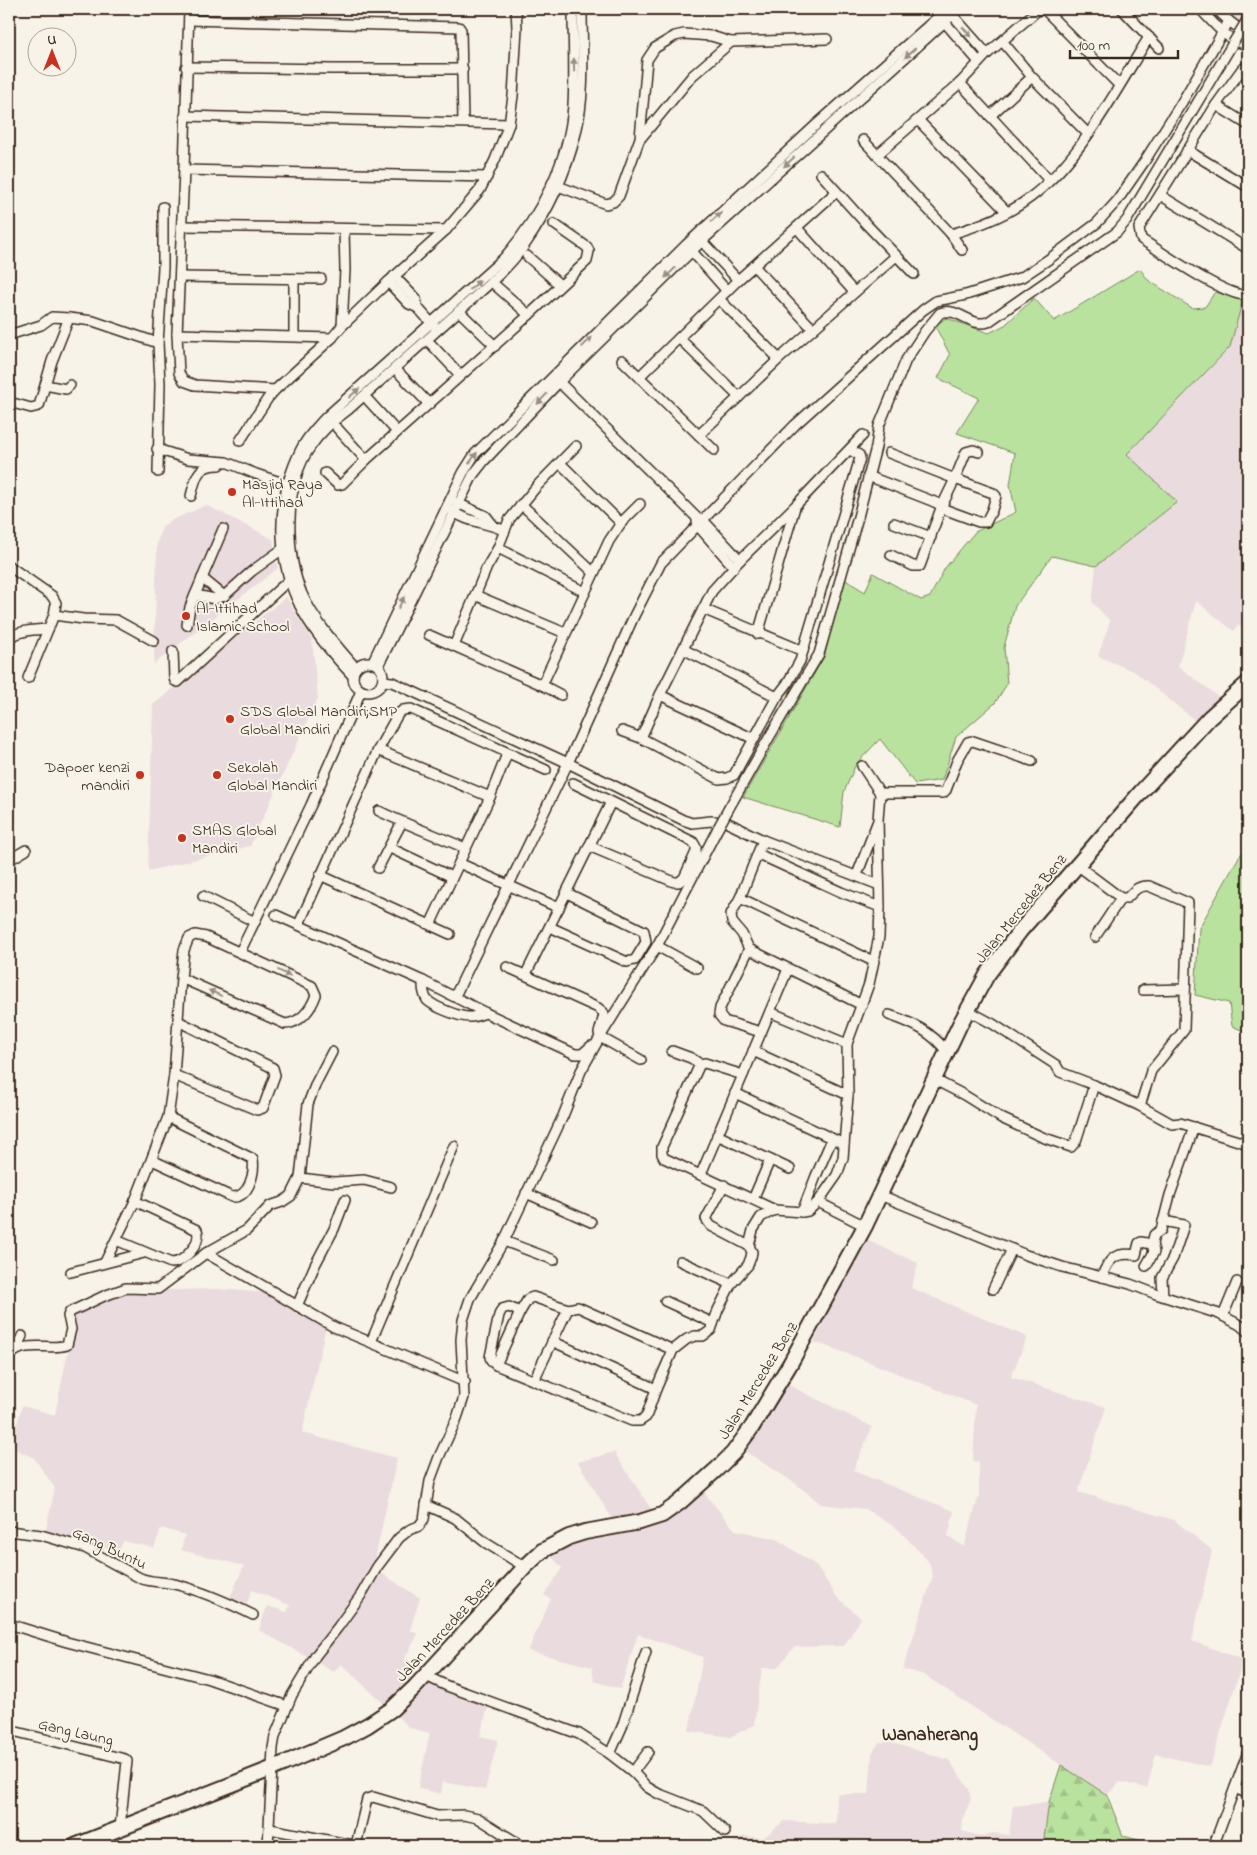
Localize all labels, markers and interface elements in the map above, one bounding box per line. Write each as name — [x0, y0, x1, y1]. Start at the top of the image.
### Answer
one-way arrow — [961, 25, 973, 37]
north arrow — [28, 28, 78, 78]
scale bar — [1070, 28, 1177, 60]
text: U — [48, 30, 57, 51]
text: 100 m — [1077, 35, 1110, 57]
one-way arrow — [904, 47, 916, 59]
one-way arrow — [570, 57, 578, 73]
one-way arrow — [784, 156, 796, 168]
one-way arrow — [710, 211, 722, 223]
one-way arrow — [665, 267, 677, 279]
one-way arrow — [468, 279, 480, 291]
one-way arrow — [581, 337, 593, 349]
one-way arrow — [347, 387, 359, 399]
one-way arrow — [536, 393, 548, 405]
one-way arrow — [468, 451, 478, 465]
place label: Masjid Raya Al-Ittihad — [242, 473, 323, 515]
marker: Masjid Raya Al-Ittihad — [226, 486, 238, 498]
one-way arrow — [397, 596, 405, 610]
place label: Al-Ittihad Islamic School — [196, 597, 290, 639]
marker: Al-Ittihad Islamic School — [180, 610, 192, 622]
place label: SDS Global Mandiri;SMP Global Mandiri — [240, 700, 398, 742]
marker: SDS Global Mandiri;SMP Global Mandiri — [224, 713, 236, 725]
place label: Dapoer kenzi mandiri — [44, 756, 130, 798]
place label: Sekolah Global Mandiri — [227, 756, 317, 798]
marker: Dapoer kenzi mandiri — [134, 769, 146, 781]
marker: Sekolah Global Mandiri — [211, 769, 223, 781]
place label: SMAS Global Mandiri — [192, 819, 277, 861]
marker: SMAS Global Mandiri — [176, 832, 188, 844]
street label: Jalan Mercedez Benz — [970, 849, 1074, 969]
one-way arrow — [277, 969, 291, 977]
one-way arrow — [208, 989, 222, 997]
street label: Jalan Mercedez Benz — [713, 1317, 805, 1445]
street label: Gang Buntu — [68, 1521, 150, 1577]
street label: Jalan Mercedez Benz — [391, 1573, 501, 1688]
street label: Gang Laung — [36, 1713, 116, 1753]
district label: Wanaherang — [882, 1722, 979, 1751]

